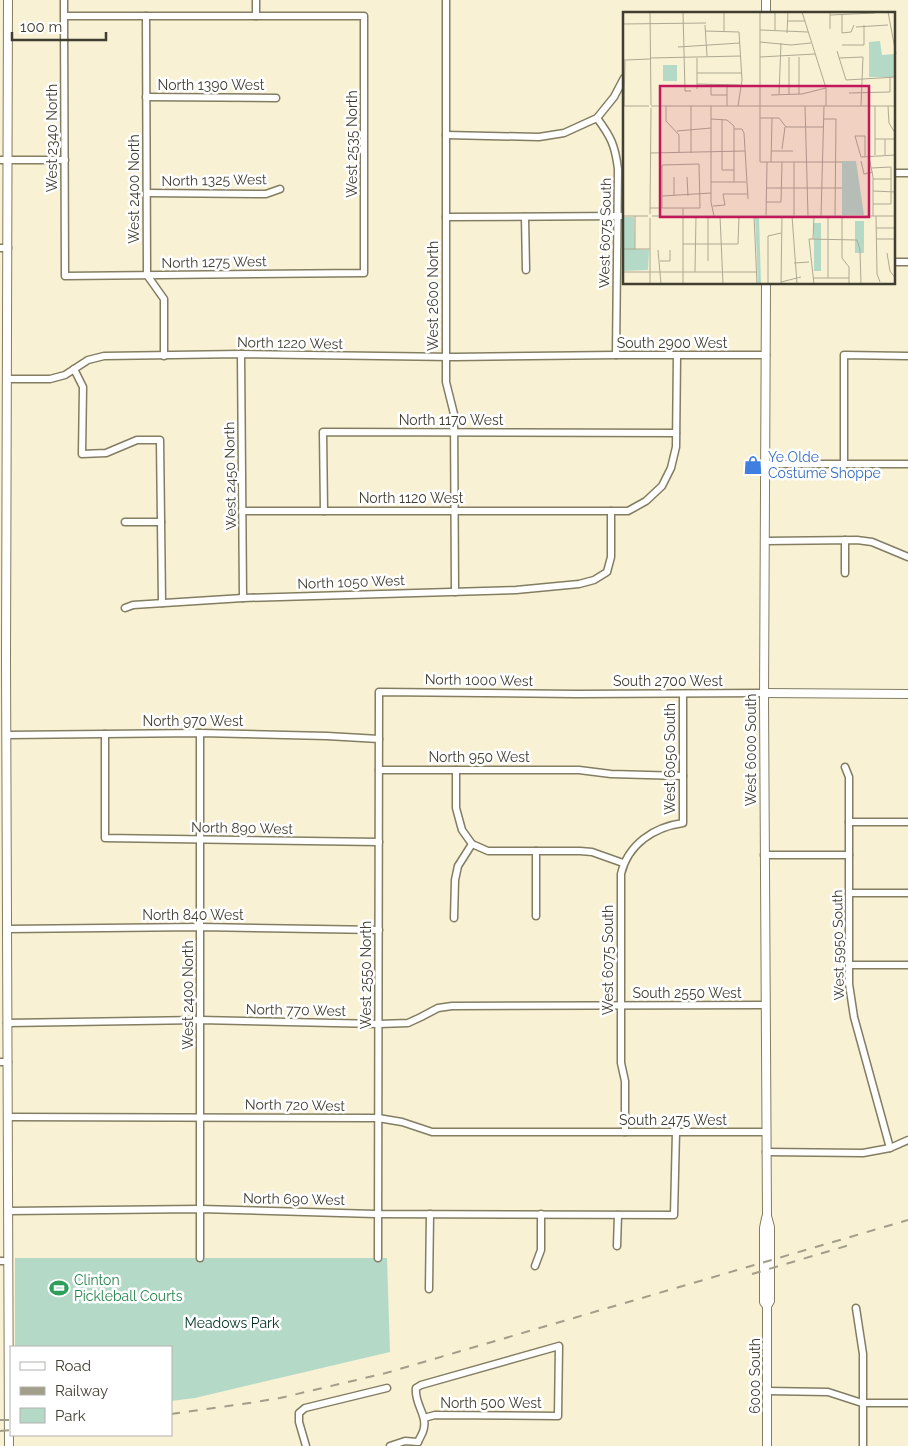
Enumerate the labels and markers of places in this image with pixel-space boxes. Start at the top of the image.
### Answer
place label: Ye Olde Costume Shoppe [768,449,881,481]
shop icon: Ye Olde Costume Shoppe [742,454,764,476]
place label: Clinton Pickleball Courts [74,1272,183,1304]
sports icon: Clinton Pickleball Courts [48,1277,70,1299]

